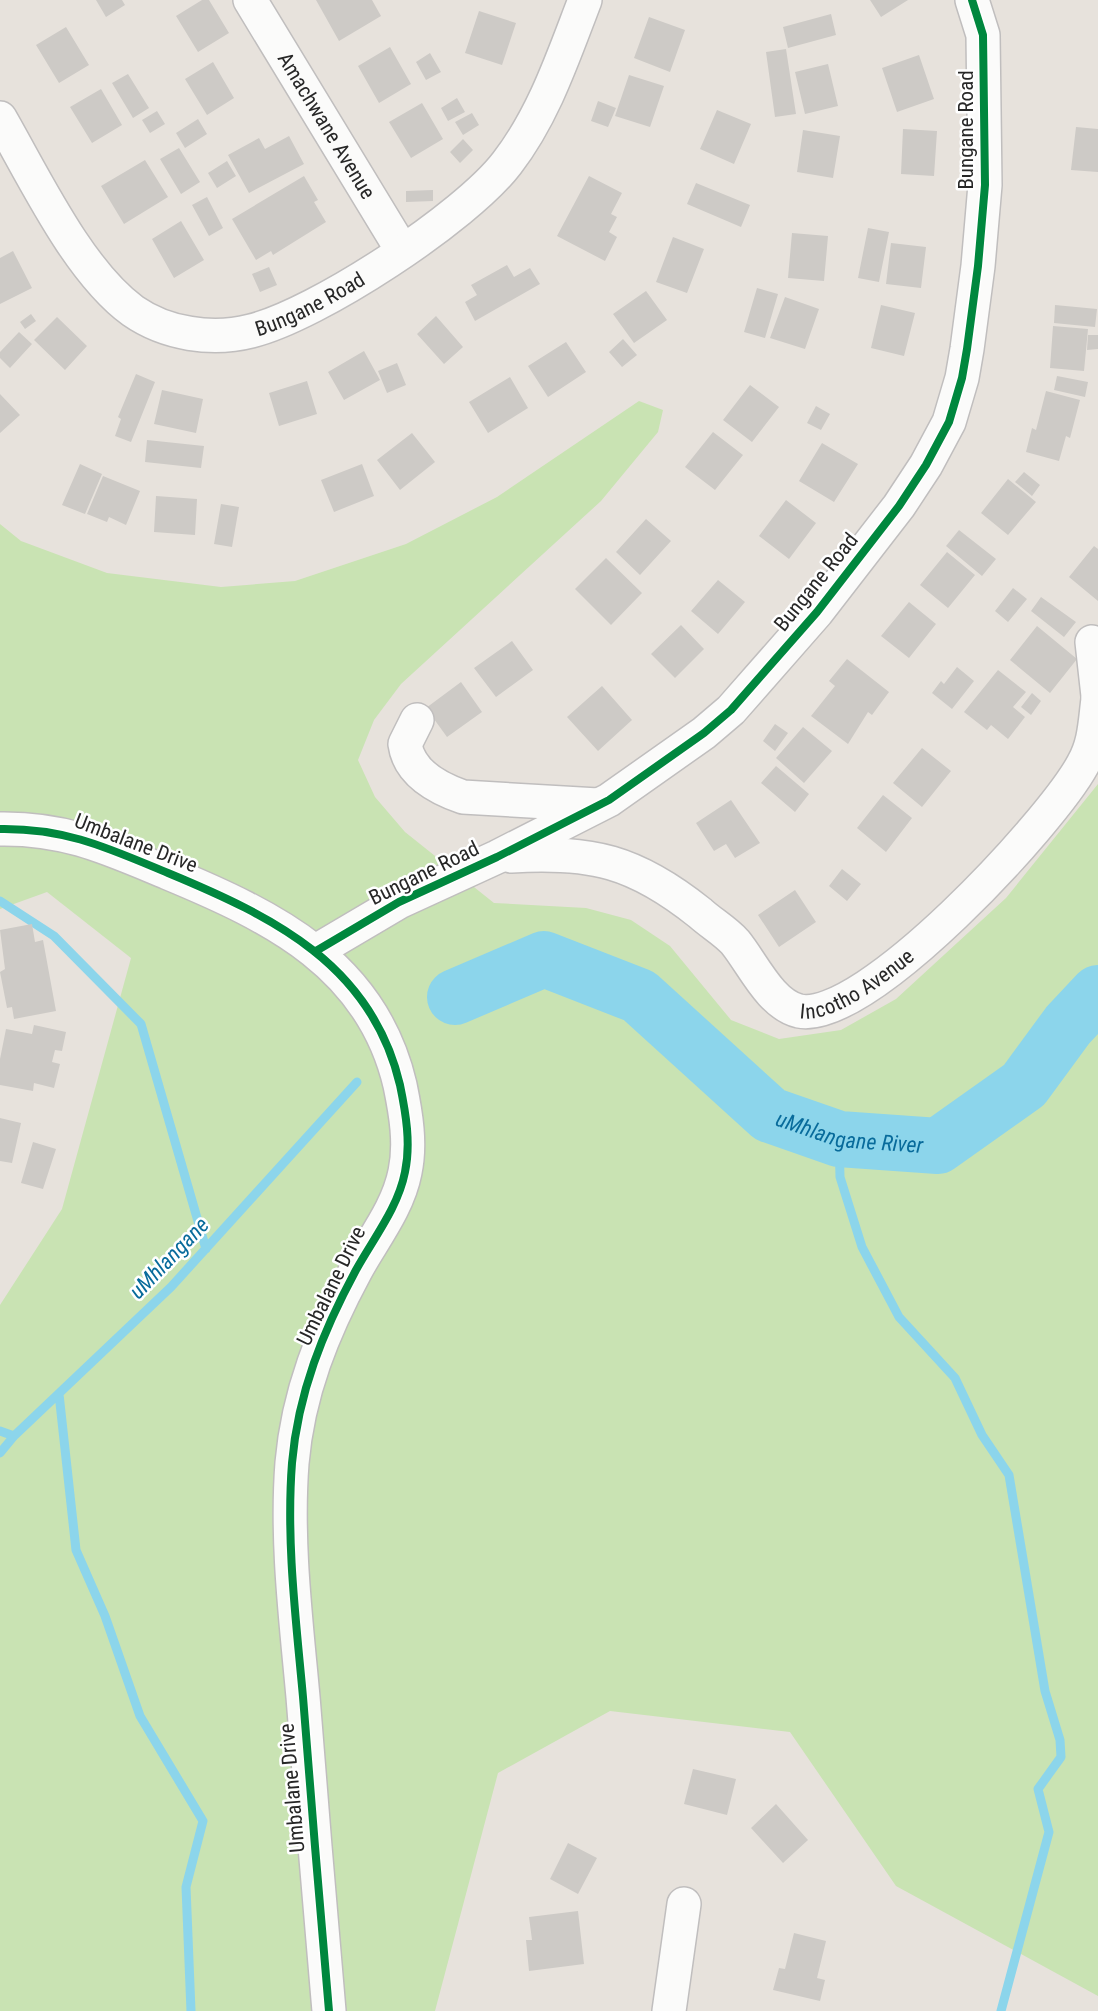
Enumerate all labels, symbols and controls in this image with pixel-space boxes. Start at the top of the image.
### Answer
street label: Amachwane Avenue [273,48,380,203]
street label: Bungane Road [954,70,978,190]
street label: Bungane Road [252,267,369,341]
street label: Bungane Road [769,528,863,636]
street label: Umbalane Drive [71,809,201,877]
street label: Bungane Road [365,836,483,910]
street label: Incotho Avenue [799,944,919,1024]
water label: uMhlangane River [773,1106,924,1157]
water label: uMhlangane [124,1212,214,1304]
street label: Umbalane Drive [292,1222,370,1350]
street label: Umbalane Drive [274,1722,310,1854]

